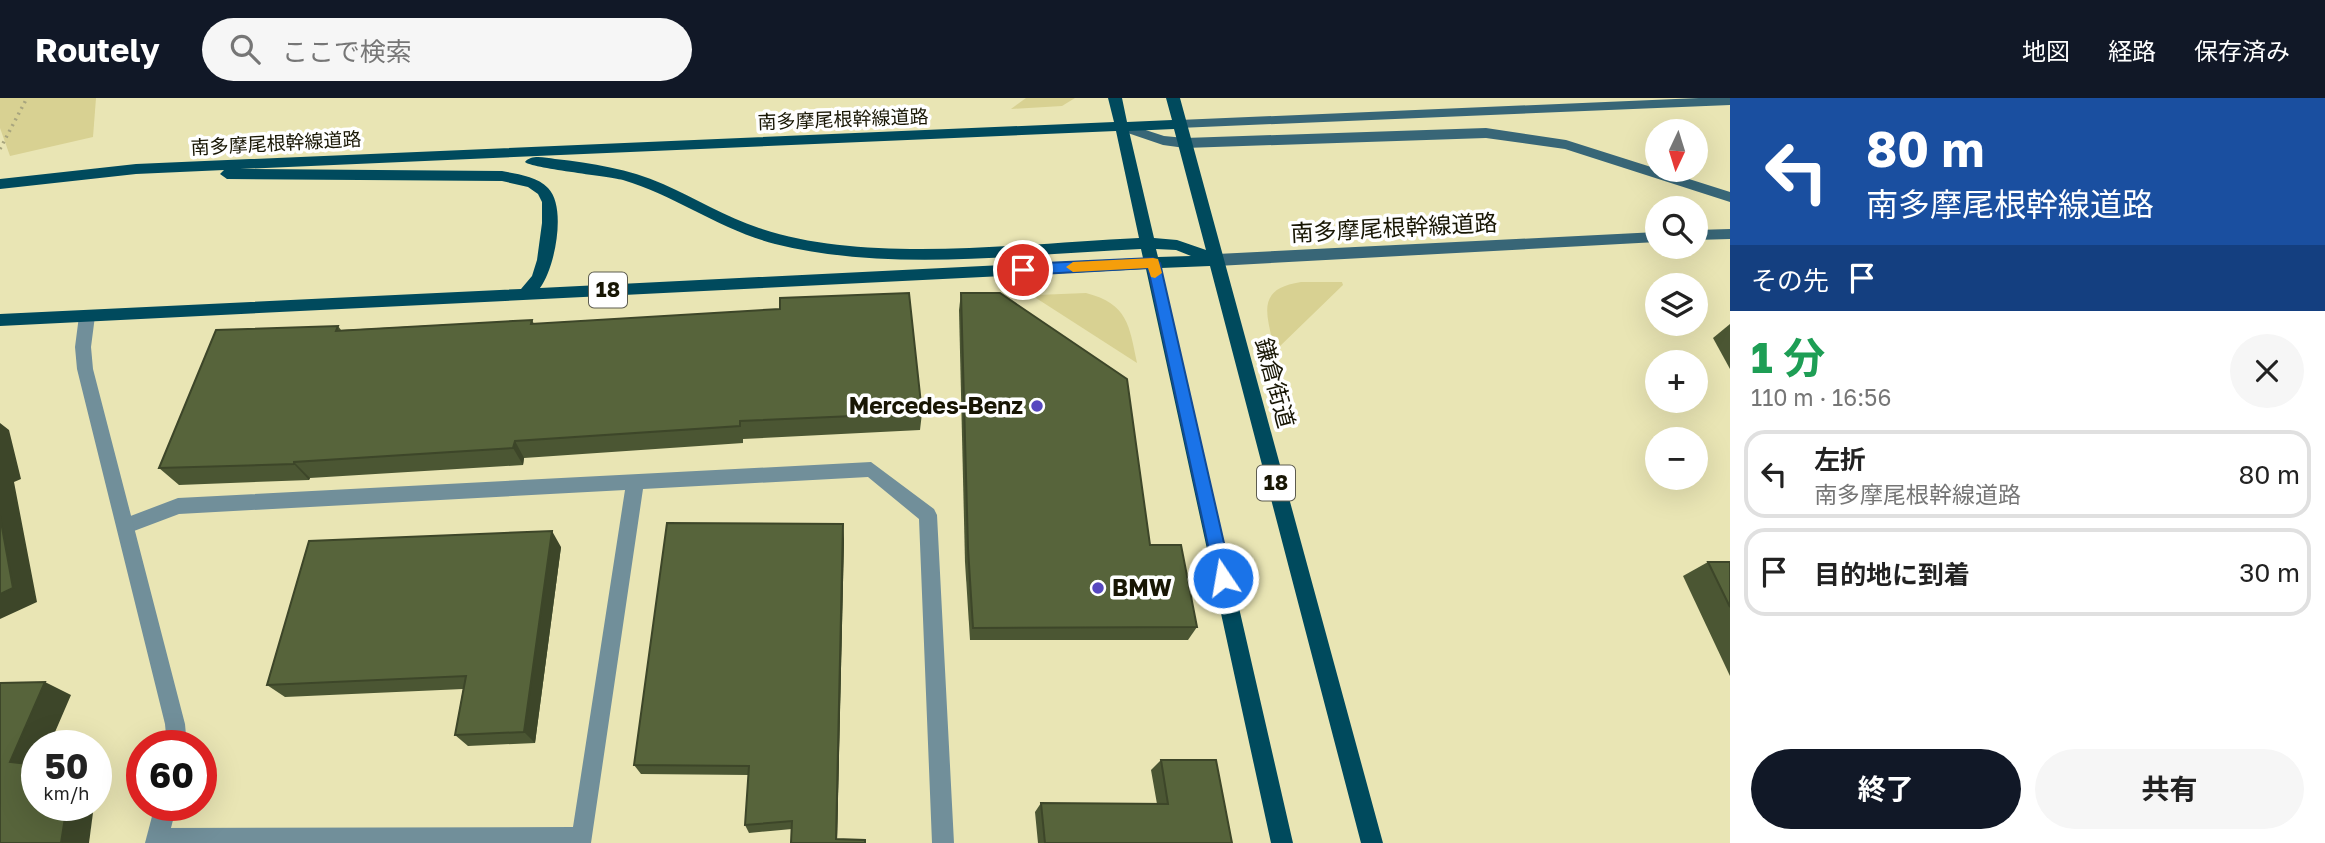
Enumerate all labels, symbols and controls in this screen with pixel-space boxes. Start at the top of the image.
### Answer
search box [202,18,692,81]
text: Routely [35,30,160,69]
icon: search [226,30,264,68]
text: ここで検索 [282,36,412,67]
text: 地図 [2022,36,2070,65]
text: 経路 [2108,36,2156,65]
text: 保存済み [2194,36,2290,65]
street label: 南多摩尾根幹線道路 [757,104,929,133]
north arrow [1645,119,1708,182]
map controls [1645,119,1708,490]
text: 80 m [1866,119,1984,178]
icon: left [1751,126,1842,217]
street label: 南多摩尾根幹線道路 [190,127,362,158]
text: 南多摩尾根幹線道路 [1866,185,2154,223]
button: search [1645,196,1708,259]
street label: 南多摩尾根幹線道路 [1290,208,1498,246]
pin [993,240,1053,300]
icon: arrive [1004,251,1042,289]
icon: arrive [1843,259,1881,297]
text: その先 [1751,265,1829,296]
road number: 18 [589,272,627,308]
button: layers [1645,273,1708,336]
text: 1 分 [1751,332,1825,382]
button: close [2230,334,2304,408]
street label: 鎌倉街道 [1251,335,1301,431]
button: + [1645,350,1708,413]
text: 110 m · 16:56 [1751,383,1891,411]
place label: Mercedes-Benz [849,391,1023,419]
marker: Mercedes-Benz [1029,398,1045,414]
button: − [1645,427,1708,490]
text: 左折 [1814,444,1866,475]
icon: left [1755,455,1793,493]
text: 80 m [2239,459,2300,490]
road number: 18 [1257,466,1295,500]
text: 南多摩尾根幹線道路 [1814,480,2021,508]
position arrow [1186,541,1260,615]
icon: arrive [1755,553,1793,591]
text: 30 m [2239,557,2300,588]
text: 目的地に到着 [1814,559,1970,590]
place label: BMW [1112,573,1172,601]
marker: BMW [1090,580,1106,596]
speed limit sign: 60 [126,730,217,821]
text: 50 [44,745,89,787]
button: 終了 [1751,749,2021,829]
button: 共有 [2035,749,2304,829]
text: km/h [44,782,89,804]

